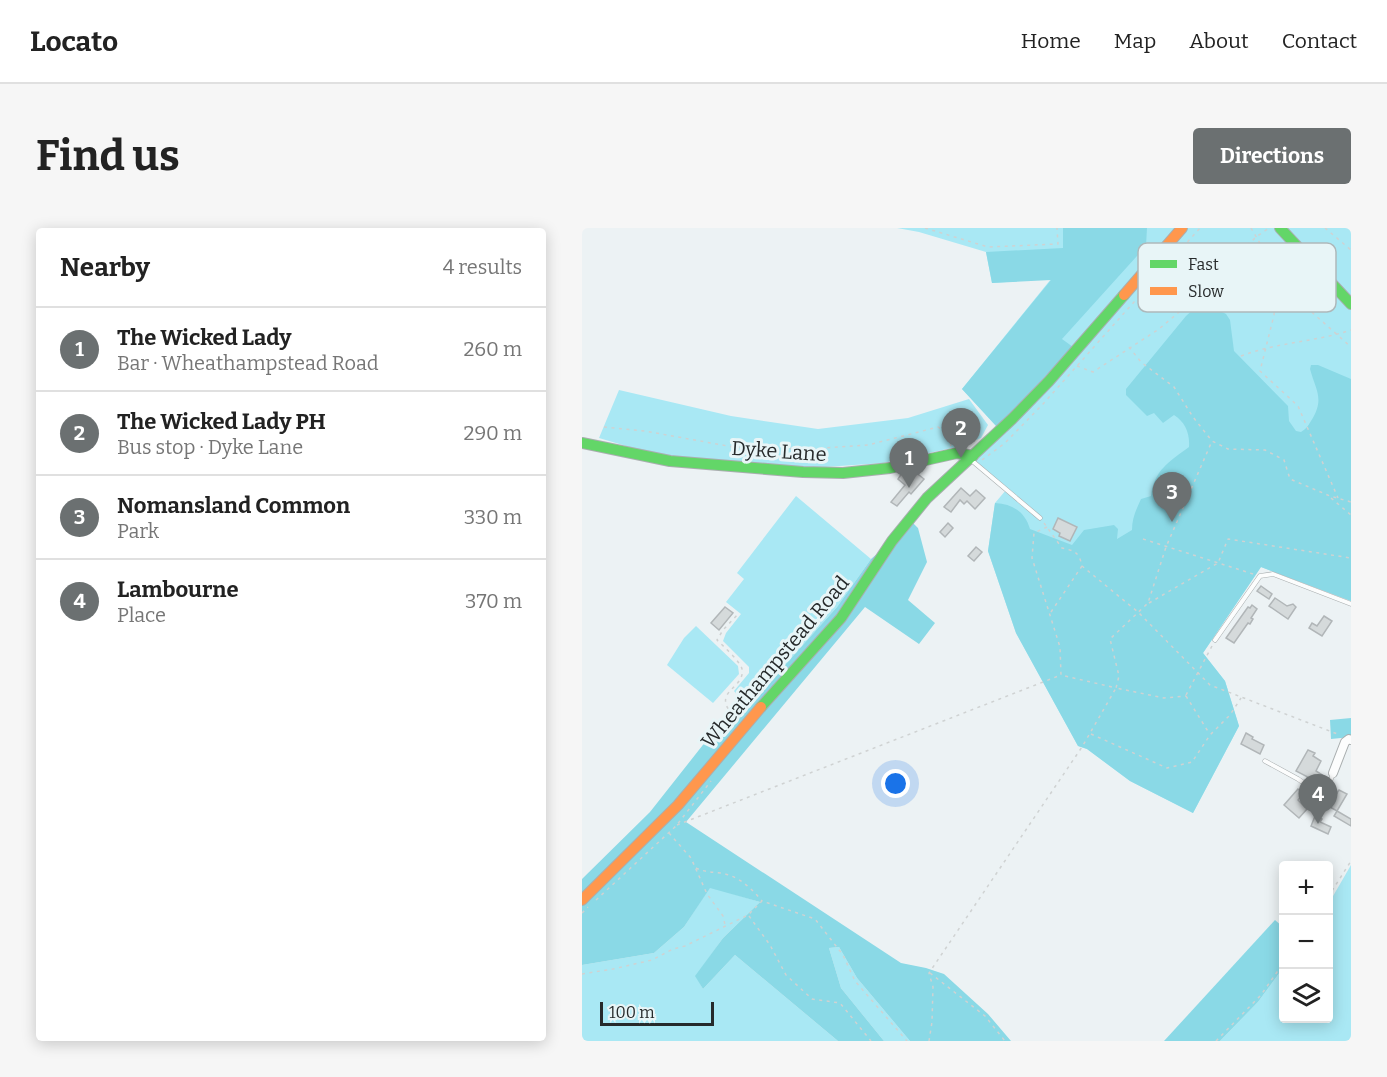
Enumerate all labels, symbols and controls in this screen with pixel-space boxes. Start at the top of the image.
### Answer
text: Locato [30,25,118,58]
text: Home [1021,28,1081,54]
text: Map [1114,28,1156,54]
text: About [1189,28,1249,54]
text: Contact [1282,28,1357,54]
button: Directions [1193,128,1351,184]
text: Find us [36,131,180,181]
legend [1138,243,1336,312]
text: Nearby [60,252,150,283]
text: 4 results [443,255,522,279]
text: Fast [1188,255,1219,274]
text: Slow [1188,282,1224,301]
text: The Wicked Lady [117,324,292,351]
text: 1 [75,337,84,361]
text: 260 m [463,337,522,361]
text: Bar · Wheathampstead Road [117,351,379,375]
text: The Wicked Lady PH [117,408,326,435]
pin: 2 [942,408,980,458]
text: 2 [74,421,85,445]
text: 290 m [464,421,522,445]
text: Bus stop · Dyke Lane [117,435,303,459]
street label: Dyke Lane [731,436,827,466]
pin: 1 [890,438,928,488]
pin: 3 [1152,472,1192,522]
text: Nomansland Common [117,492,350,519]
text: 3 [74,505,85,529]
text: 330 m [464,505,522,529]
text: Park [117,519,159,543]
street label: Wheathampstead Road [696,571,854,753]
text: Lambourne [117,576,238,603]
text: 4 [73,589,86,613]
text: 370 m [465,589,522,613]
text: Place [117,603,166,627]
your location [881,769,910,798]
pin: 4 [1298,774,1338,824]
map controls [1279,861,1333,1023]
button: + [1279,861,1333,915]
button: − [1279,915,1333,969]
button: layers [1279,969,1333,1023]
scale bar [600,999,714,1026]
text: 100 m [609,1003,654,1022]

